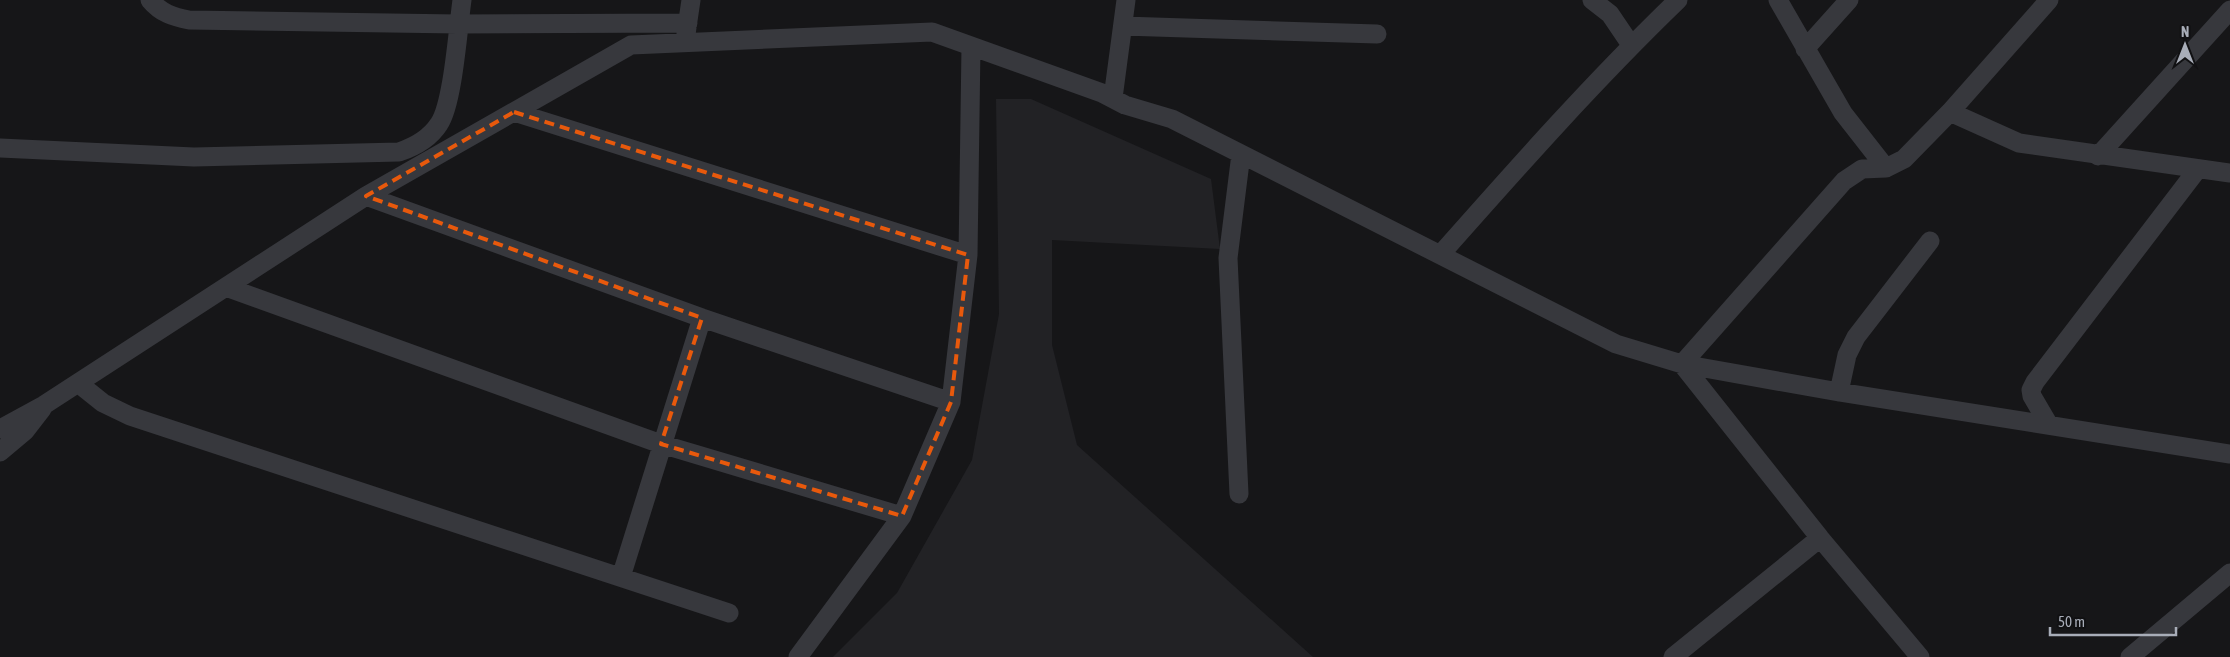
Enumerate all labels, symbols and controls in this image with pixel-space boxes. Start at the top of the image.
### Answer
north arrow [2160,20,2210,70]
text: N [2181,24,2189,40]
scale bar [2050,604,2176,636]
text: 50 m [2058,613,2085,630]

